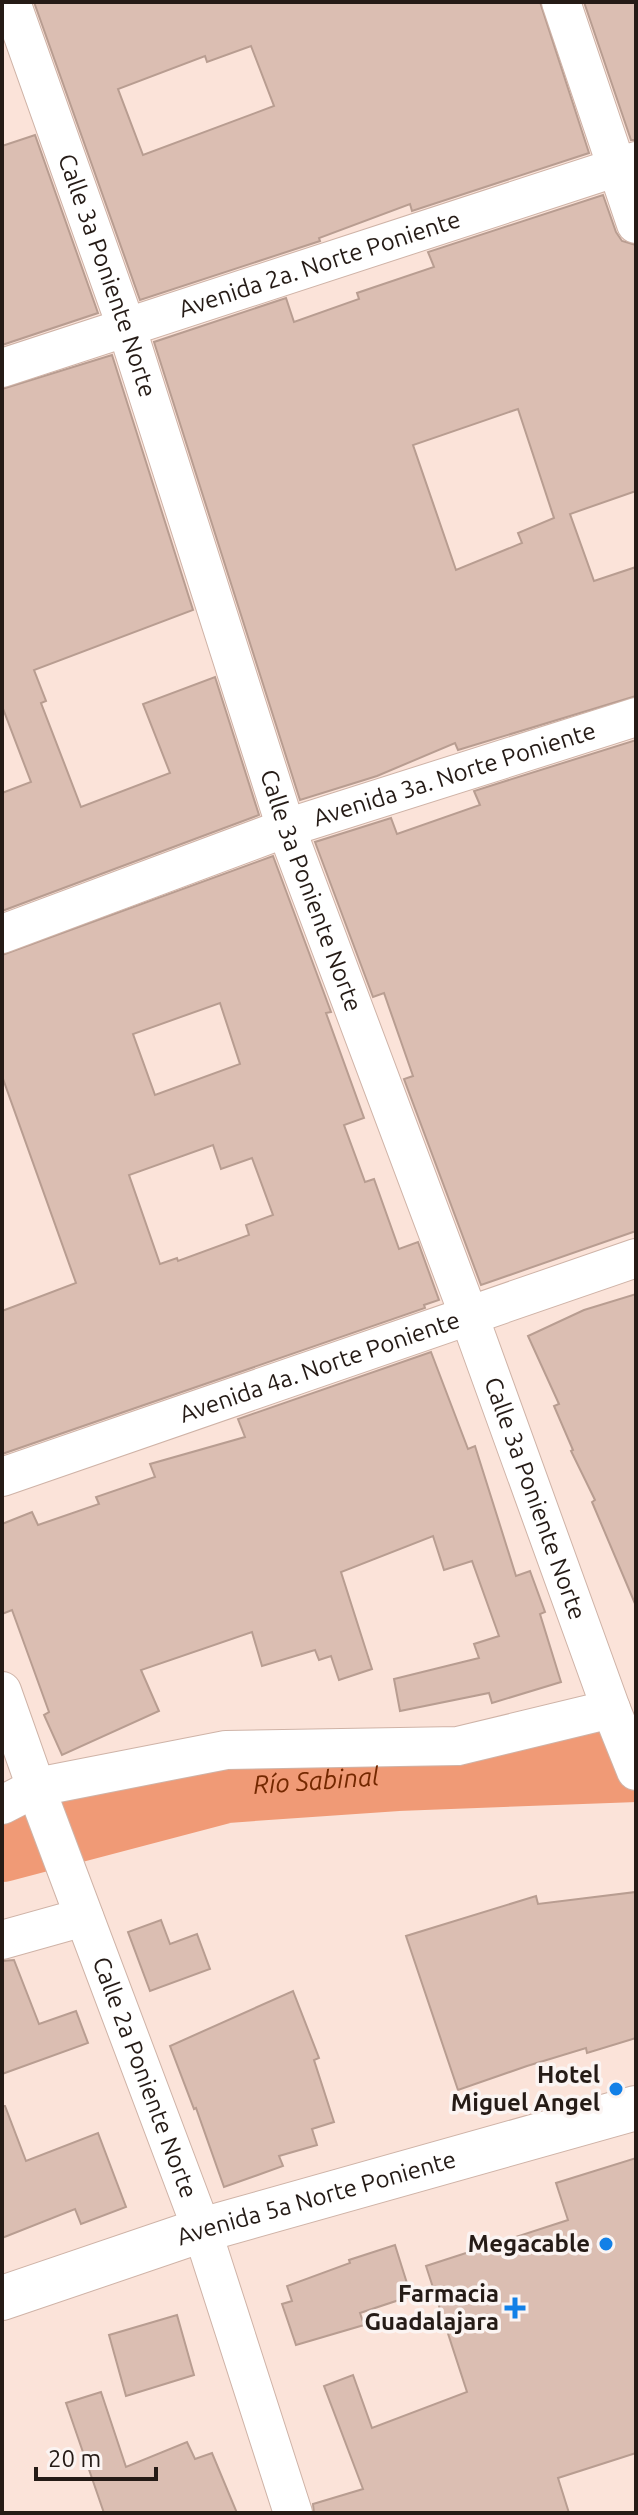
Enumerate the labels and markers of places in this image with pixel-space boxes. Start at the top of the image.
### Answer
place label: Hotel Miguel Angel [451,2061,600,2116]
marker: Hotel Miguel Angel [607,2080,625,2098]
place label: Megacable [468,2230,590,2257]
marker: Megacable [597,2235,615,2253]
place label: Farmacia Guadalajara [365,2280,499,2335]
marker: Farmacia Guadalajara [506,2299,524,2317]

